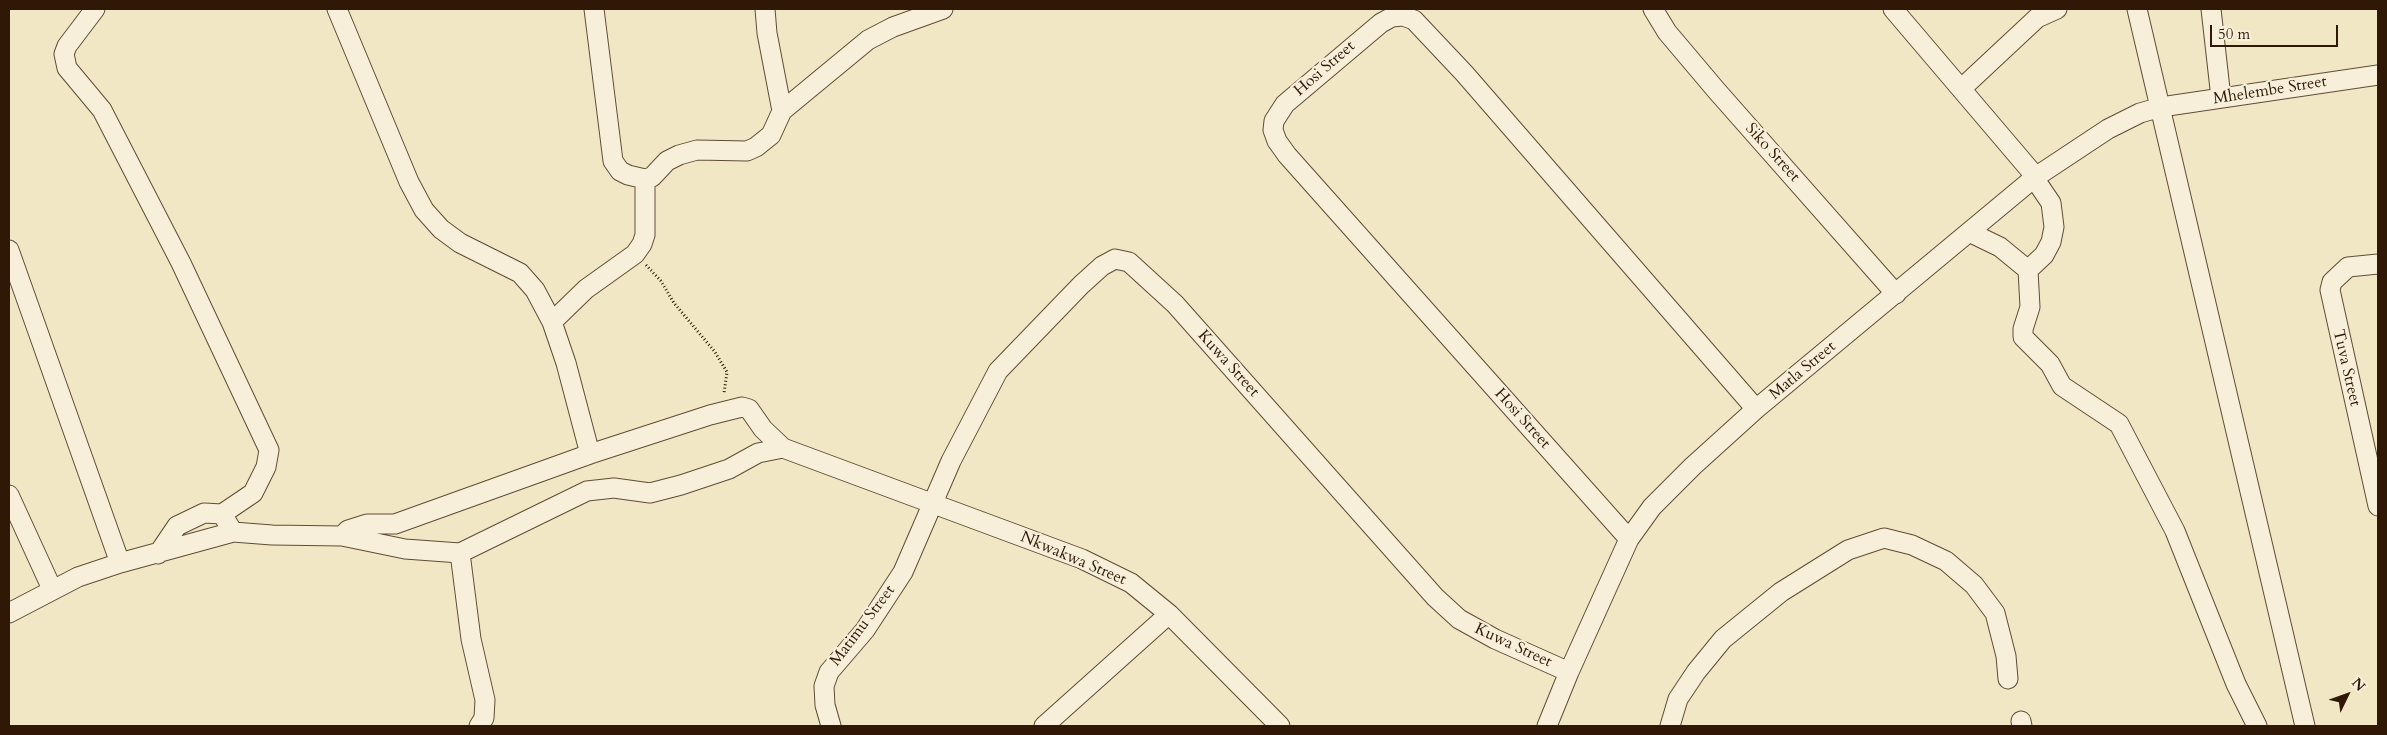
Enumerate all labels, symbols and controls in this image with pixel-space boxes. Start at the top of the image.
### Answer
scale bar [2212,15,2340,47]
text: 50 m [2218,24,2250,44]
street label: Hosi Street [1291,37,1359,101]
street label: Mhelembe Street [2212,73,2328,109]
street label: Siko Street [1741,120,1803,186]
street label: Kuwa Street [1193,327,1263,401]
street label: Tuva Street [2328,328,2364,408]
street label: Matla Street [1766,338,1840,404]
street label: Hosi Street [1490,385,1554,453]
street label: Nkwakwa Street [1017,528,1129,590]
street label: Matimu Street [826,582,900,670]
street label: Kuwa Street [1471,620,1555,672]
north arrow [2322,670,2372,720]
text: N [2347,674,2370,696]

